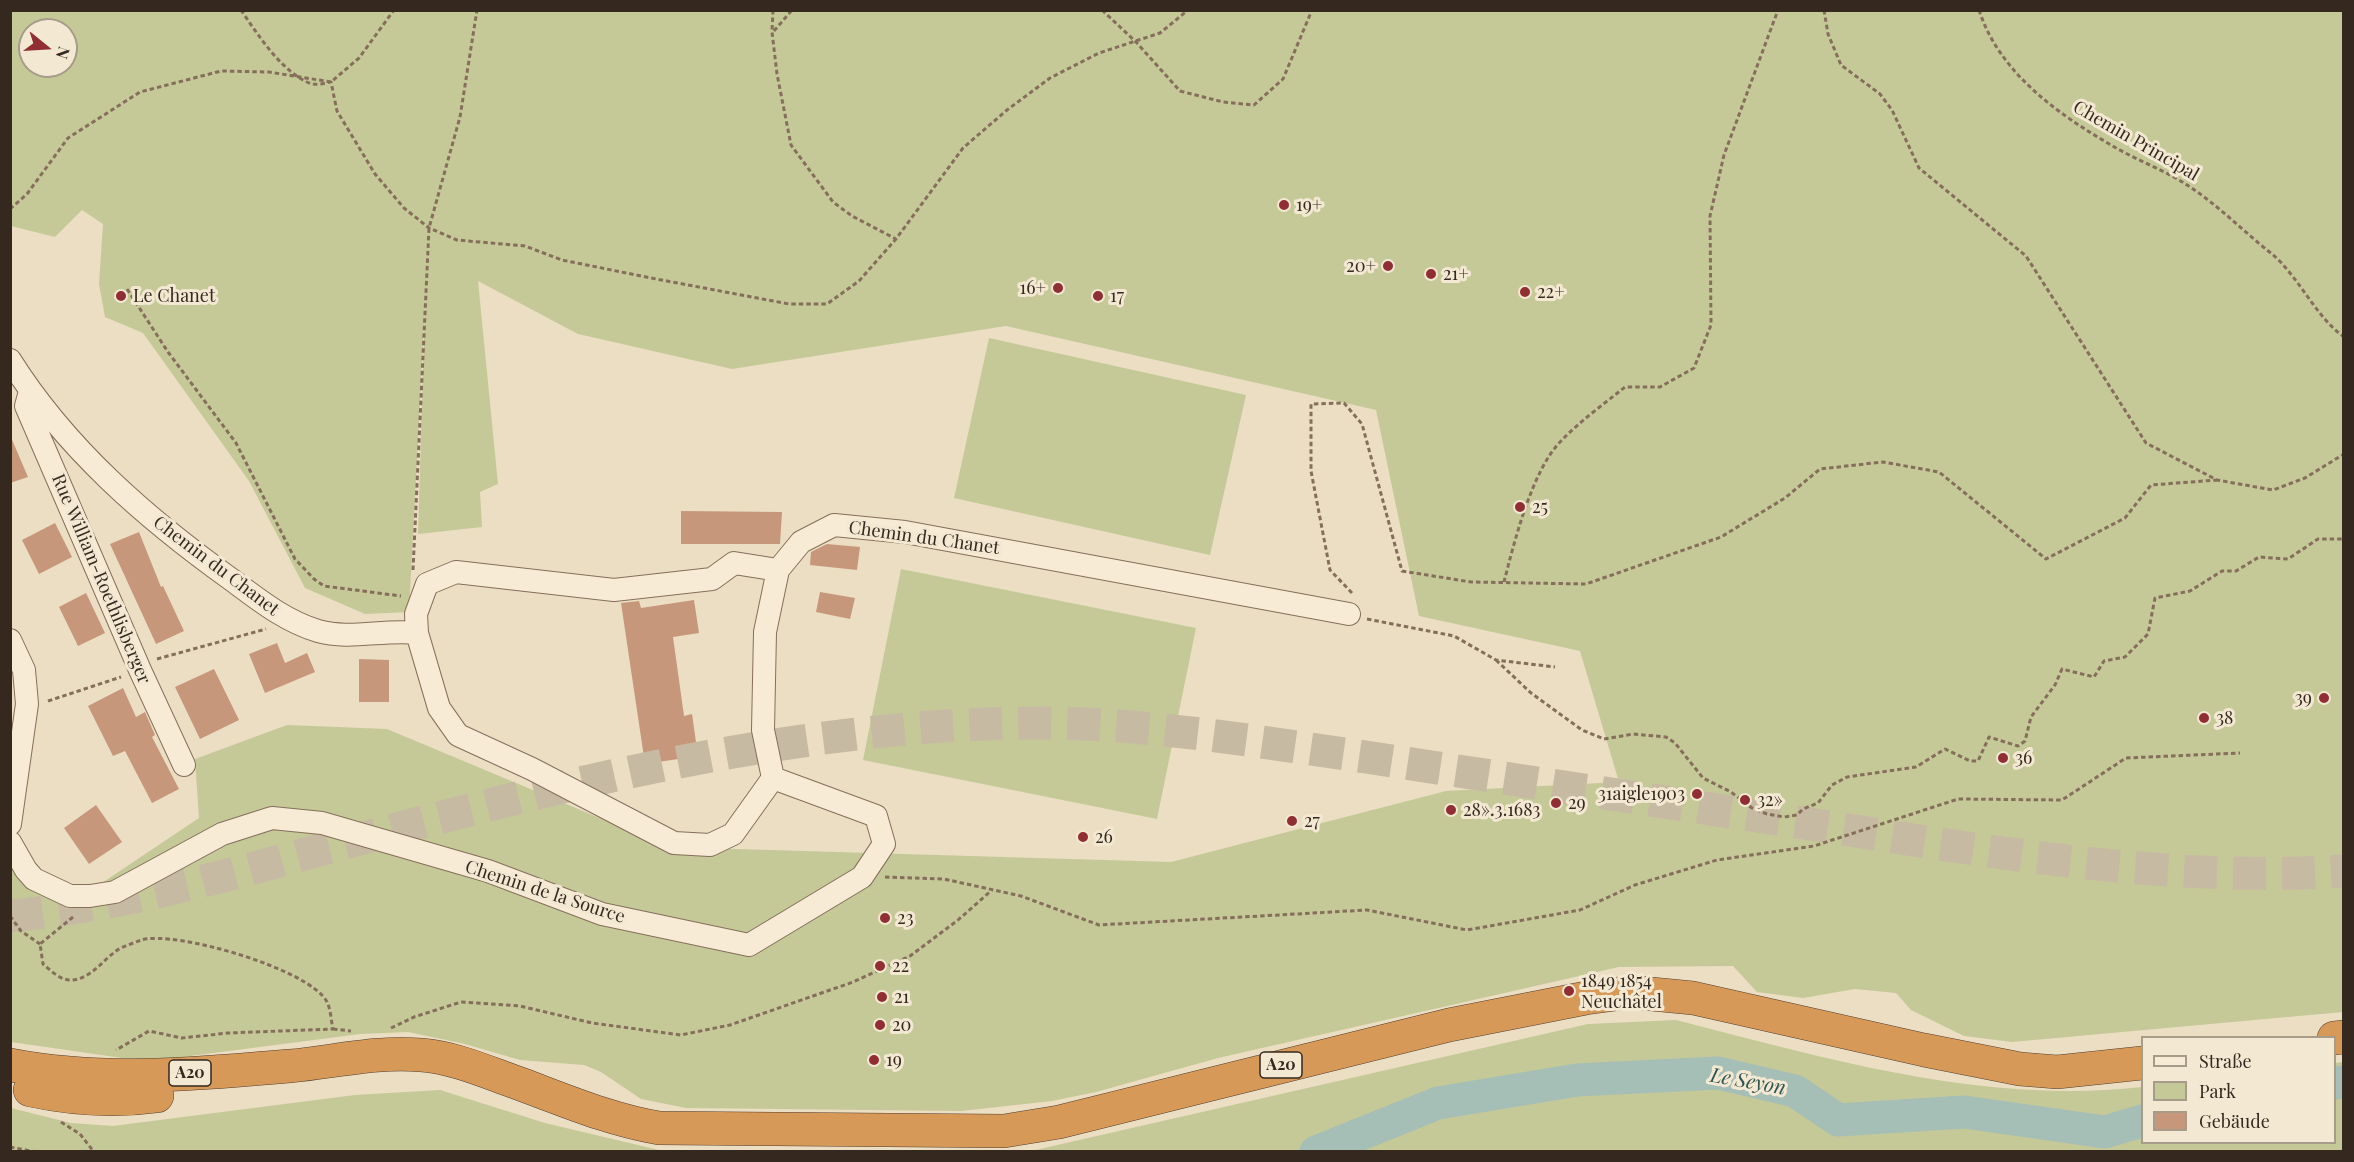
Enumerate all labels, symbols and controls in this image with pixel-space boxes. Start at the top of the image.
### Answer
north arrow [18,18,78,78]
text: N [52,44,75,62]
street label: Chemin Principal [2069,96,2203,186]
place label: 19+ [1296,194,1322,216]
marker: 19+ [1277,198,1291,212]
place label: 20+ [1346,255,1376,277]
marker: 20+ [1381,259,1395,273]
place label: 21+ [1443,263,1469,285]
marker: 21+ [1424,267,1438,281]
place label: 16+ [1019,277,1046,299]
marker: 16+ [1051,281,1065,295]
place label: 22+ [1537,281,1565,303]
place label: Le Chanet [133,285,215,307]
place label: 17 [1110,285,1124,307]
marker: 22+ [1518,285,1532,299]
marker: Le Chanet [114,289,128,303]
marker: 17 [1091,289,1105,303]
street label: Rue William-Roethlisberger [47,471,155,687]
place label: 25 [1532,496,1548,518]
marker: 25 [1513,500,1527,514]
street label: Chemin du Chanet [149,512,283,620]
street label: Chemin du Chanet [847,517,1001,559]
place label: 39 [2295,687,2312,709]
marker: 39 [2317,691,2331,705]
place label: 38 [2216,707,2233,729]
marker: 38 [2197,711,2211,725]
place label: 36 [2015,747,2032,769]
marker: 36 [1996,751,2010,765]
place label: 31aigle1903 [1598,783,1685,805]
marker: 31aigle1903 [1690,787,1704,801]
place label: 32» [1757,789,1783,811]
place label: 29 [1568,792,1586,814]
marker: 32» [1738,793,1752,807]
marker: 29 [1549,796,1563,810]
place label: 28».3.1683 [1463,799,1540,821]
marker: 28».3.1683 [1444,803,1458,817]
place label: 27 [1304,810,1320,832]
marker: 27 [1285,814,1299,828]
place label: 26 [1095,826,1113,848]
marker: 26 [1076,830,1090,844]
street label: Chemin de la Source [462,856,628,928]
place label: 23 [897,907,914,929]
marker: 23 [878,911,892,925]
place label: 22 [892,955,909,977]
marker: 22 [873,959,887,973]
place label: 1849 1854 Neuchâtel [1581,970,1662,1012]
marker: 1849 1854 Neuchâtel [1562,984,1576,998]
place label: 21 [894,986,909,1008]
marker: 21 [875,990,889,1004]
place label: 20 [892,1014,911,1036]
marker: 20 [873,1018,887,1032]
legend [2141,1036,2336,1144]
place label: 19 [886,1049,902,1071]
text: Straße [2199,1049,2252,1073]
road number: A20 [1260,1052,1302,1078]
marker: 19 [867,1053,881,1067]
road number: A20 [169,1060,211,1086]
water label: Le Seyon [1708,1064,1788,1100]
text: Park [2199,1079,2236,1103]
text: Gebäude [2199,1109,2270,1133]

